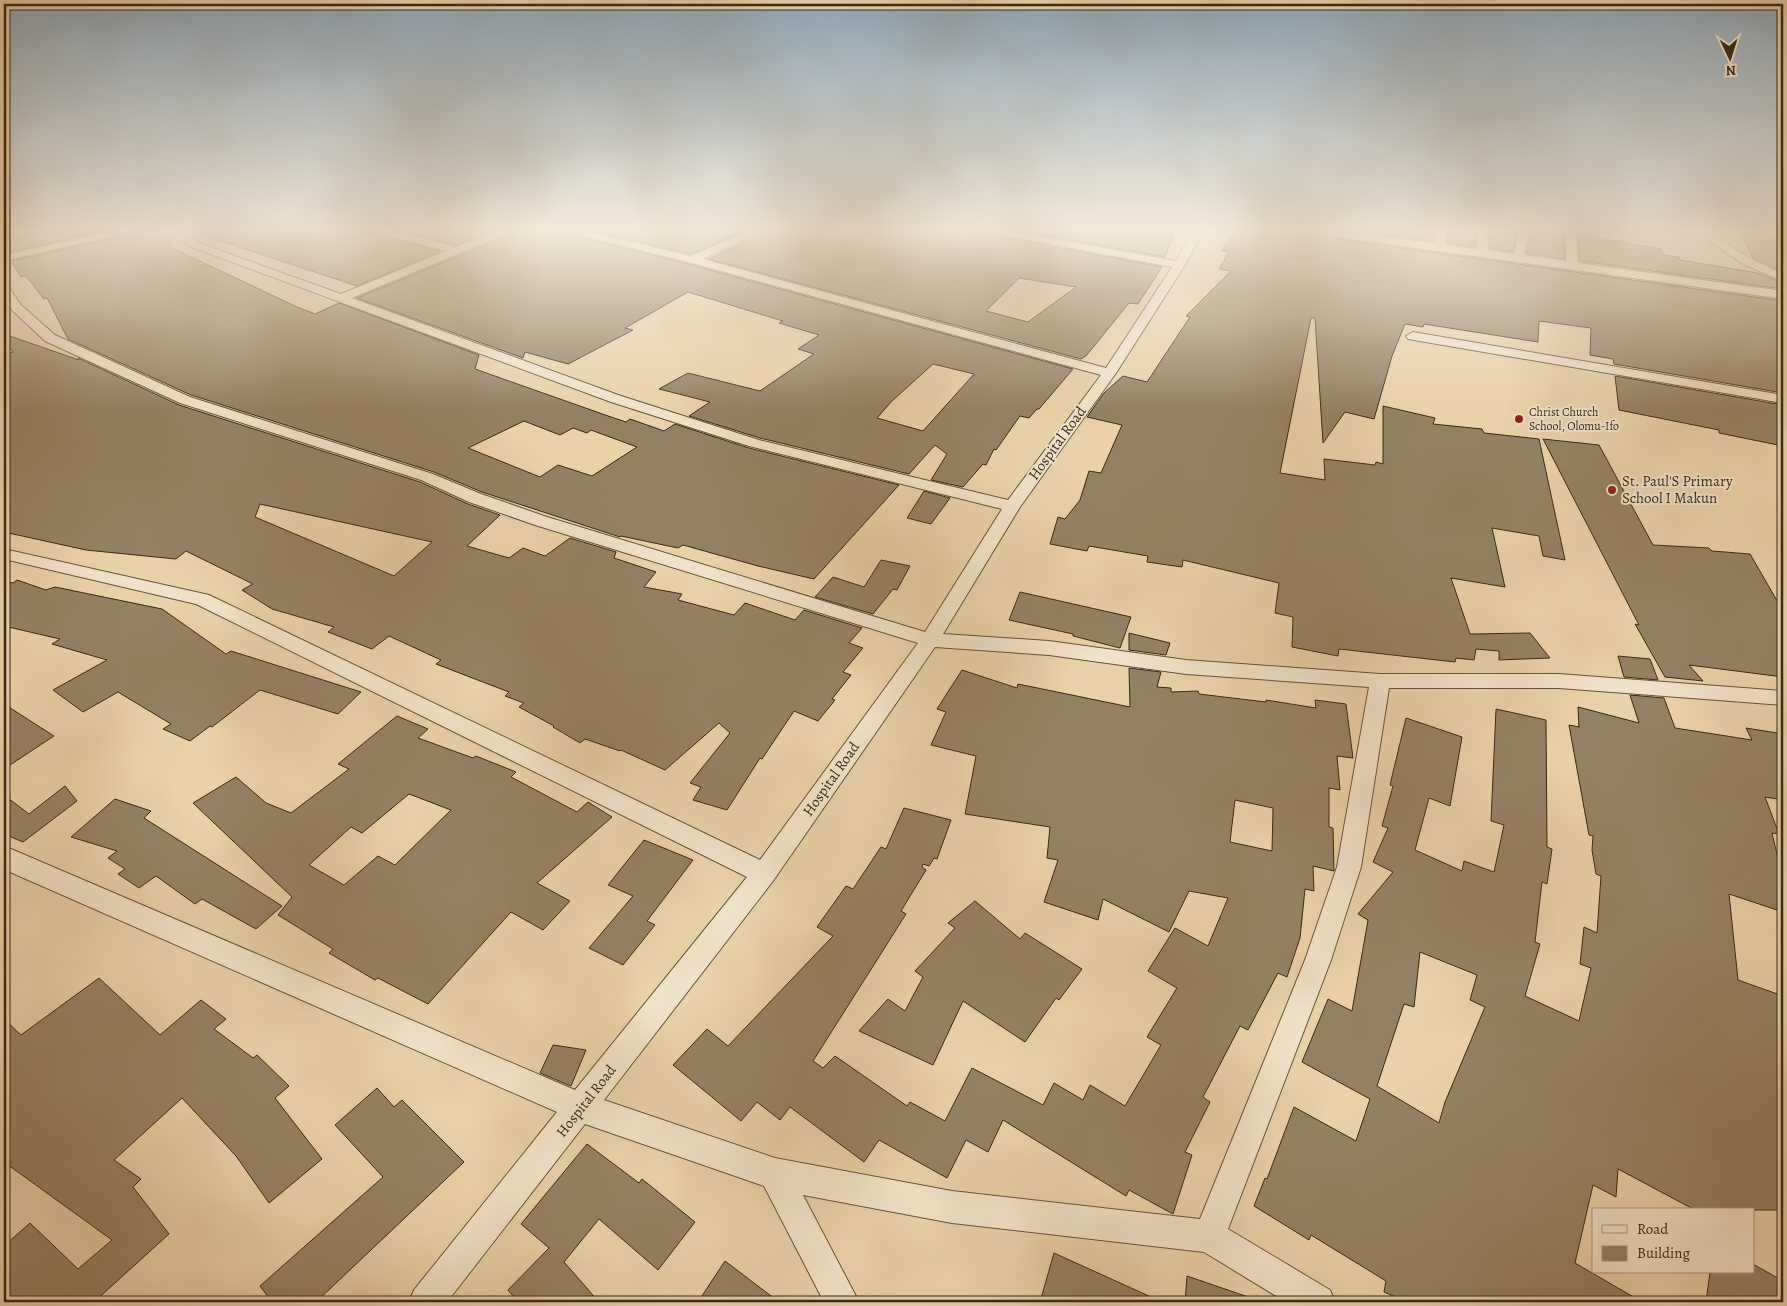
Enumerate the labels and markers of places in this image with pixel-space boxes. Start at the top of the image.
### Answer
place label: Christ Church School, Olomu-Ifo [1529,404,1619,434]
marker: Christ Church School, Olomu-Ifo [1513,413,1525,425]
place label: St. Paul'S Primary School I Makun [1622,471,1733,508]
marker: St. Paul'S Primary School I Makun [1606,484,1618,496]

